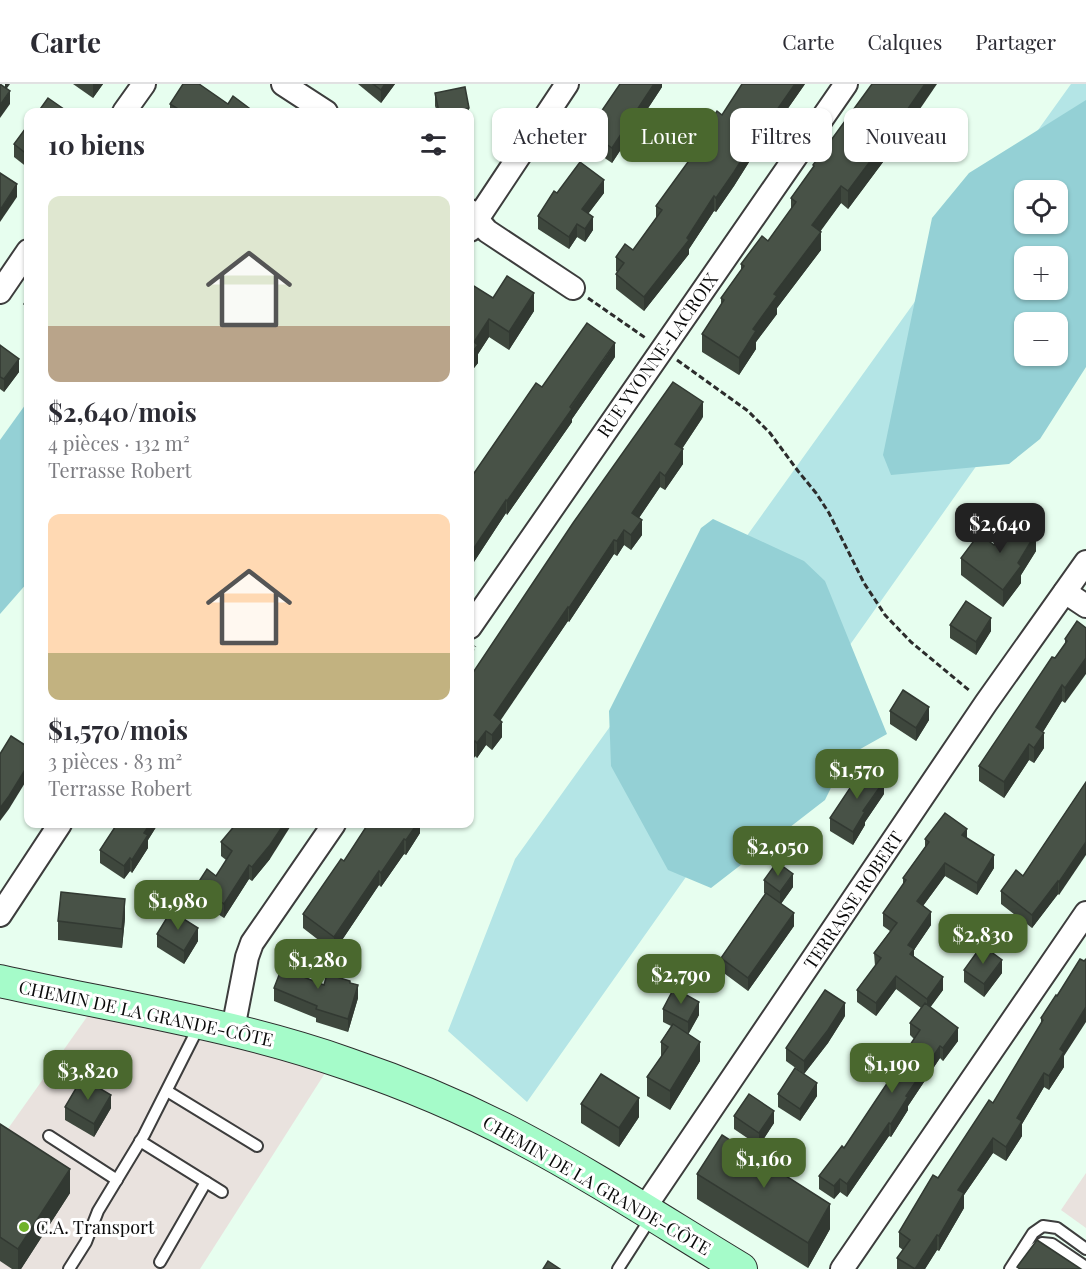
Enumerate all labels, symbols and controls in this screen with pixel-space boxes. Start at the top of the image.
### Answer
text: Carte [30,23,101,60]
text: Carte [782,27,835,55]
text: Calques [868,27,942,55]
text: Partager [975,27,1056,55]
chip: Acheter [492,108,608,162]
chip: Louer [620,108,718,162]
chip: Filtres [730,108,832,162]
chip: Nouveau [844,108,968,162]
text: 10 biens [48,127,145,162]
icon: filters [417,128,450,161]
map controls [1014,180,1068,366]
button: locate [1014,180,1068,234]
icon: home [195,235,303,343]
button: + [1014,246,1068,300]
street label: RUE YVONNE-LACROIX [591,268,723,442]
button: − [1014,312,1068,366]
text: $2,640/mois [48,394,197,429]
text: 4 pièces · 132 m² [48,429,190,456]
text: Terrasse Robert [48,456,192,483]
pin: $2,640 [951,503,1049,554]
text: $2,640 [969,509,1031,536]
icon: home [195,553,303,661]
text: $1,570/mois [48,712,188,747]
text: 3 pièces · 83 m² [48,747,182,774]
pin: $1,570 [808,749,906,800]
text: $1,570 [829,755,885,782]
text: Terrasse Robert [48,774,192,801]
pin: $2,050 [729,826,827,877]
street label: TERRASSE ROBERT [798,826,908,974]
text: $2,050 [747,832,809,859]
pin: $1,980 [129,880,227,931]
text: $1,980 [148,886,208,913]
pin: $2,830 [934,914,1032,965]
text: $2,830 [952,920,1014,947]
pin: $1,280 [269,939,367,990]
text: $1,280 [288,945,348,972]
pin: $2,790 [632,954,730,1005]
text: $2,790 [651,960,711,987]
street label: CHEMIN DE LA GRANDE-CÔTE [17,974,275,1052]
pin: $1,190 [843,1043,941,1094]
text: $1,190 [864,1049,920,1076]
pin: $3,820 [39,1050,137,1101]
text: $3,820 [57,1056,119,1083]
street label: CHEMIN DE LA GRANDE-CÔTE [479,1110,715,1260]
pin: $1,160 [715,1138,813,1189]
text: $1,160 [736,1144,792,1171]
place label: C.A. Transport [36,1215,155,1239]
marker: C.A. Transport [17,1220,31,1234]

